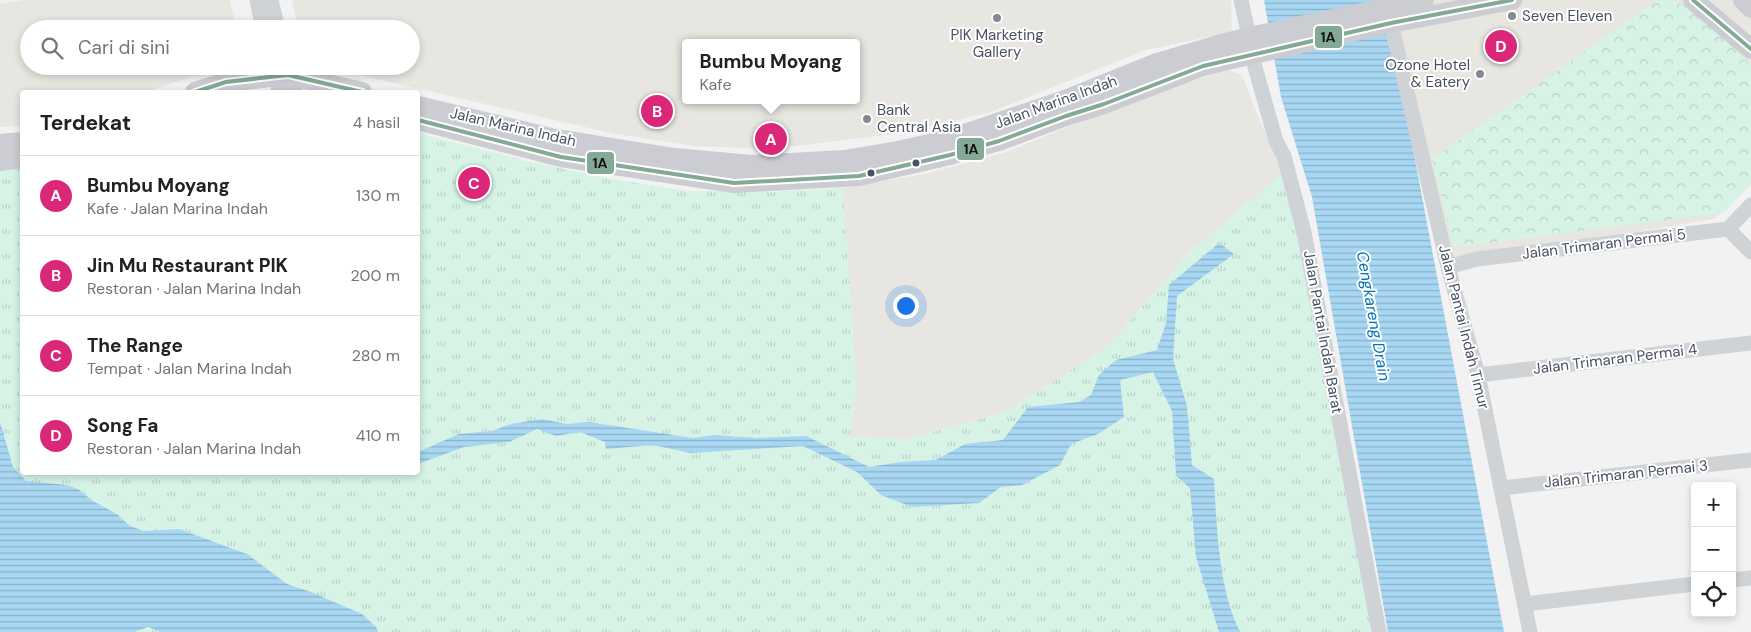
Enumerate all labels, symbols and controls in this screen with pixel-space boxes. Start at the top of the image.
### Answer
place label: Seven Eleven [1522,6,1612,26]
marker: Seven Eleven [1506,10,1518,22]
marker: PIK Marketing Gallery [991,12,1003,24]
search box [20,20,420,75]
place label: PIK Marketing Gallery [950,25,1044,62]
line badge: 1A [1314,25,1343,49]
pin: D [1485,27,1517,65]
text: 1A [1320,28,1336,46]
icon: search [38,34,66,62]
text: Cari di sini [78,35,170,60]
popup [682,39,860,104]
text: Bumbu Moyang [700,49,842,74]
place label: Ozone Hotel & Eatery [1385,55,1471,92]
marker: Ozone Hotel & Eatery [1474,68,1486,80]
street label: Jalan Marina Indah [992,71,1120,133]
text: Kafe [700,74,732,95]
pin: B [641,92,673,130]
place label: Bank Central Asia [877,100,961,137]
street label: Jalan Marina Indah [448,103,578,151]
text: Terdekat [40,109,131,137]
text: 4 hasil [353,112,400,133]
marker: Bank Central Asia [861,113,873,125]
pin: A [755,120,787,158]
line badge: 1A [956,137,985,161]
text: 1A [963,140,979,158]
line badge: 1A [586,151,615,175]
text: 1A [592,154,608,172]
unlabelled marker [911,158,921,168]
pin: C [458,164,490,202]
unlabelled marker [866,168,876,178]
text: Bumbu Moyang [87,173,230,198]
text: A [50,185,62,206]
text: 130 m [356,185,400,206]
text: Kafe · Jalan Marina Indah [87,198,268,219]
street label: Jalan Trimaran Permai 5 [1521,224,1687,264]
street label: Jalan Pantai Indah Timur [1434,243,1494,412]
street label: Jalan Pantai Indah Barat [1299,249,1347,415]
water label: Cengkareng Drain [1352,249,1395,383]
text: Jin Mu Restaurant PIK [87,253,288,278]
text: B [51,265,61,286]
text: 200 m [351,265,400,286]
text: Restoran · Jalan Marina Indah [87,278,301,299]
your location [893,293,919,319]
text: The Range [87,333,183,358]
street label: Jalan Trimaran Permai 4 [1532,339,1698,379]
text: C [50,345,62,366]
text: 280 m [352,345,400,366]
text: Tempat · Jalan Marina Indah [87,358,292,379]
text: Song Fa [87,413,158,438]
text: D [50,425,62,446]
text: 410 m [356,425,400,446]
text: Restoran · Jalan Marina Indah [87,438,301,459]
street label: Jalan Trimaran Permai 3 [1543,455,1709,493]
map controls [1691,482,1736,617]
button: + [1691,482,1736,527]
button: − [1691,527,1736,572]
button: locate [1691,572,1736,617]

